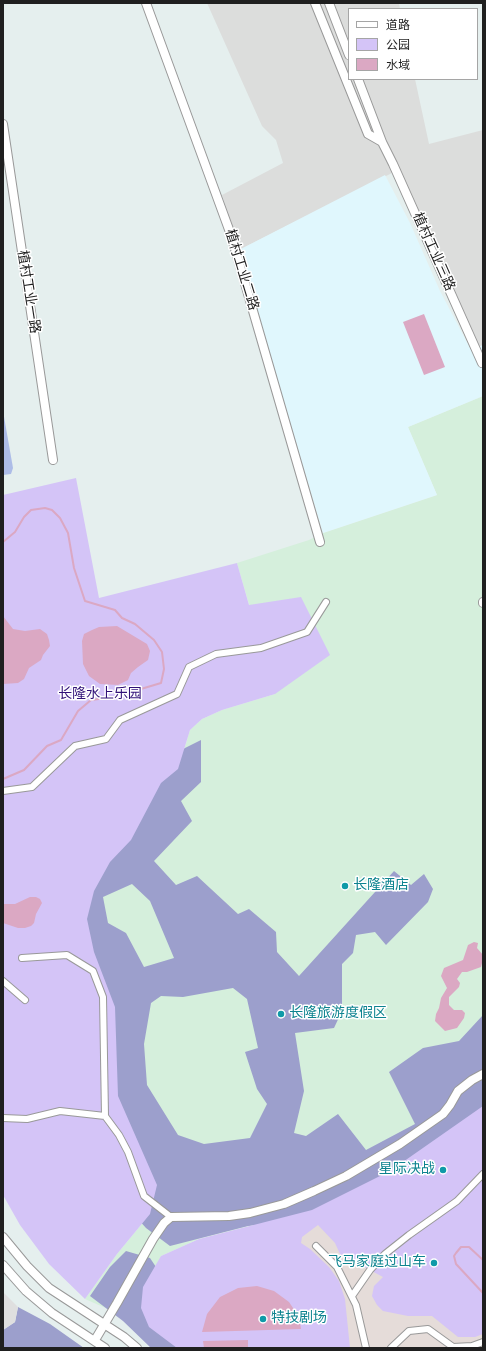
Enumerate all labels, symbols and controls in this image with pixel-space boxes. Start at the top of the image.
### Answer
legend [348,8,478,80]
text: 道路 [386,16,410,34]
text: 公园 [386,36,410,54]
text: 水域 [386,56,410,74]
street label: 植村工业三路 [408,210,458,294]
street label: 植村工业二路 [221,227,261,313]
street label: 植村工业一路 [13,249,43,335]
park label: 长隆水上乐园 [58,687,142,703]
place label: 长隆酒店 [353,878,409,894]
marker: 长隆酒店 [340,881,350,891]
place label: 长隆旅游度假区 [289,1006,387,1022]
marker: 长隆旅游度假区 [276,1009,286,1019]
place label: 星际决战 [379,1162,435,1178]
marker: 星际决战 [438,1165,448,1175]
place label: 飞马家庭过山车 [328,1255,426,1271]
marker: 飞马家庭过山车 [429,1258,439,1268]
place label: 特技剧场 [271,1311,327,1327]
marker: 特技剧场 [258,1314,268,1324]

